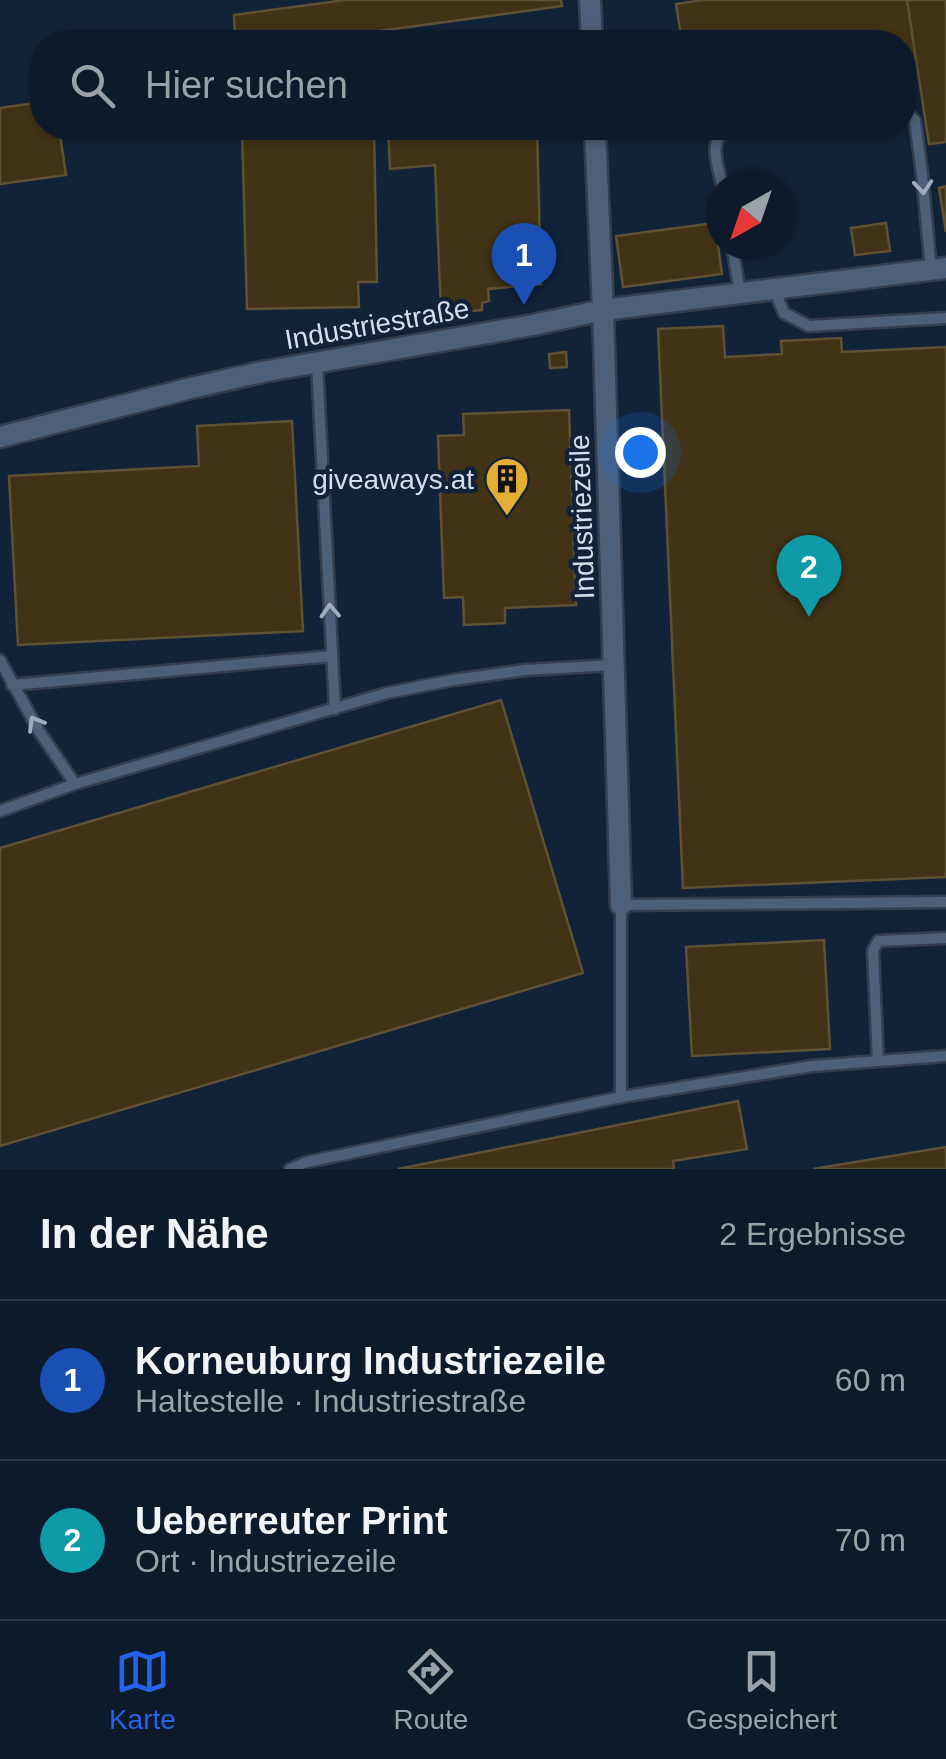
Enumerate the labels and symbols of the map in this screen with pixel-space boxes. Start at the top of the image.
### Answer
north arrow [706,170,796,260]
one-way arrow [912,179,934,195]
pin: 1 [492,222,556,305]
street label: Industriestraße [282,293,472,355]
your location [615,427,666,478]
street label: Industriezeile [564,434,600,600]
building icon: giveaways.at [484,456,530,517]
place label: giveaways.at [312,464,474,495]
pin: 2 [776,534,842,617]
one-way arrow [320,603,341,619]
one-way arrow [28,716,47,734]

